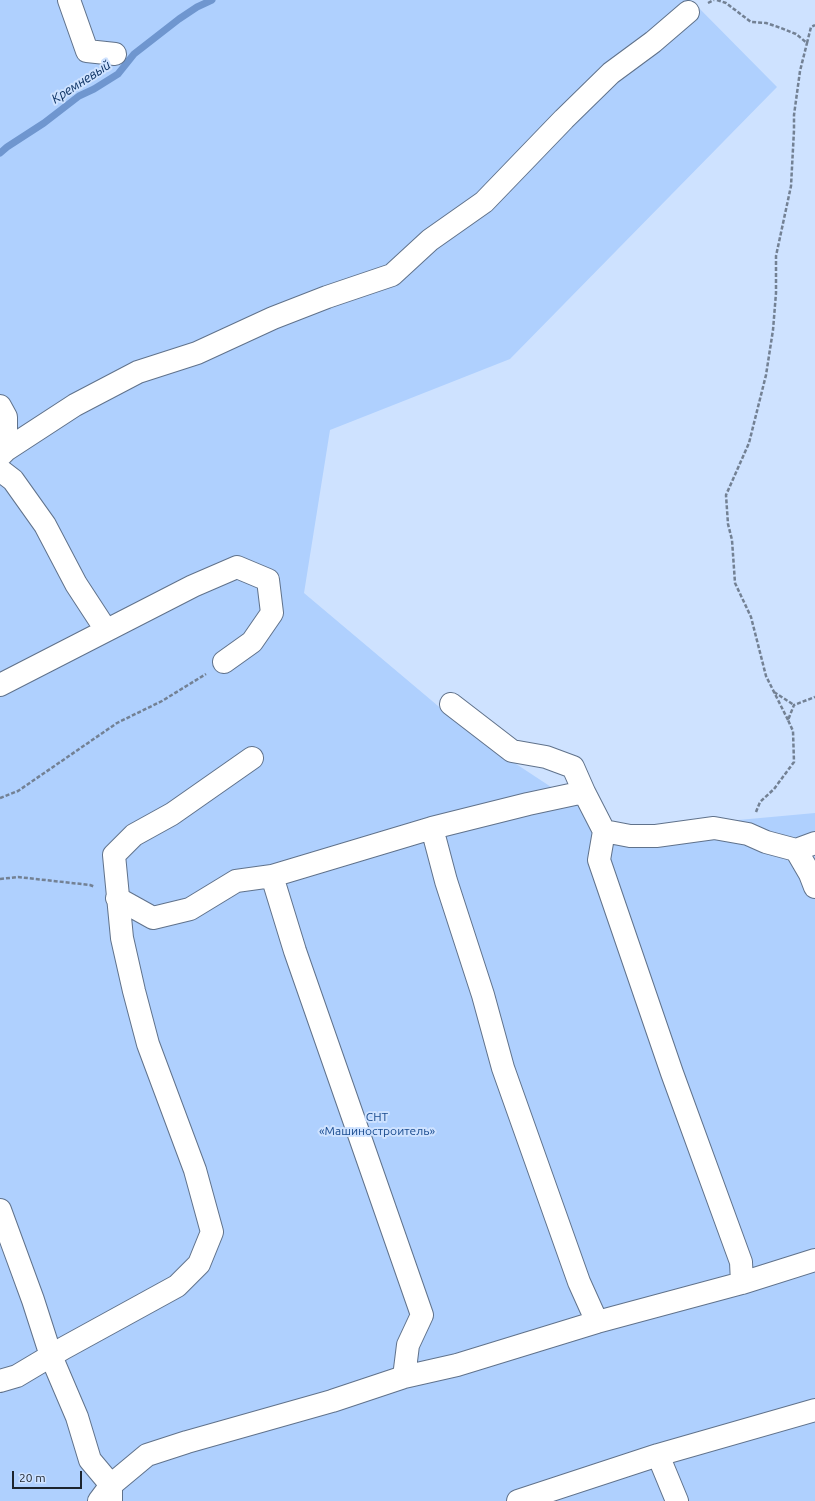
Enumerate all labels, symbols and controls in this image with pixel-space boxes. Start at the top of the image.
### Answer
water label: Кремневый [48,57,114,107]
park label: СНТ «Машиностроитель» [319,1110,435,1138]
scale bar [14,1463,84,1489]
text: 20 m [19,1471,46,1484]

